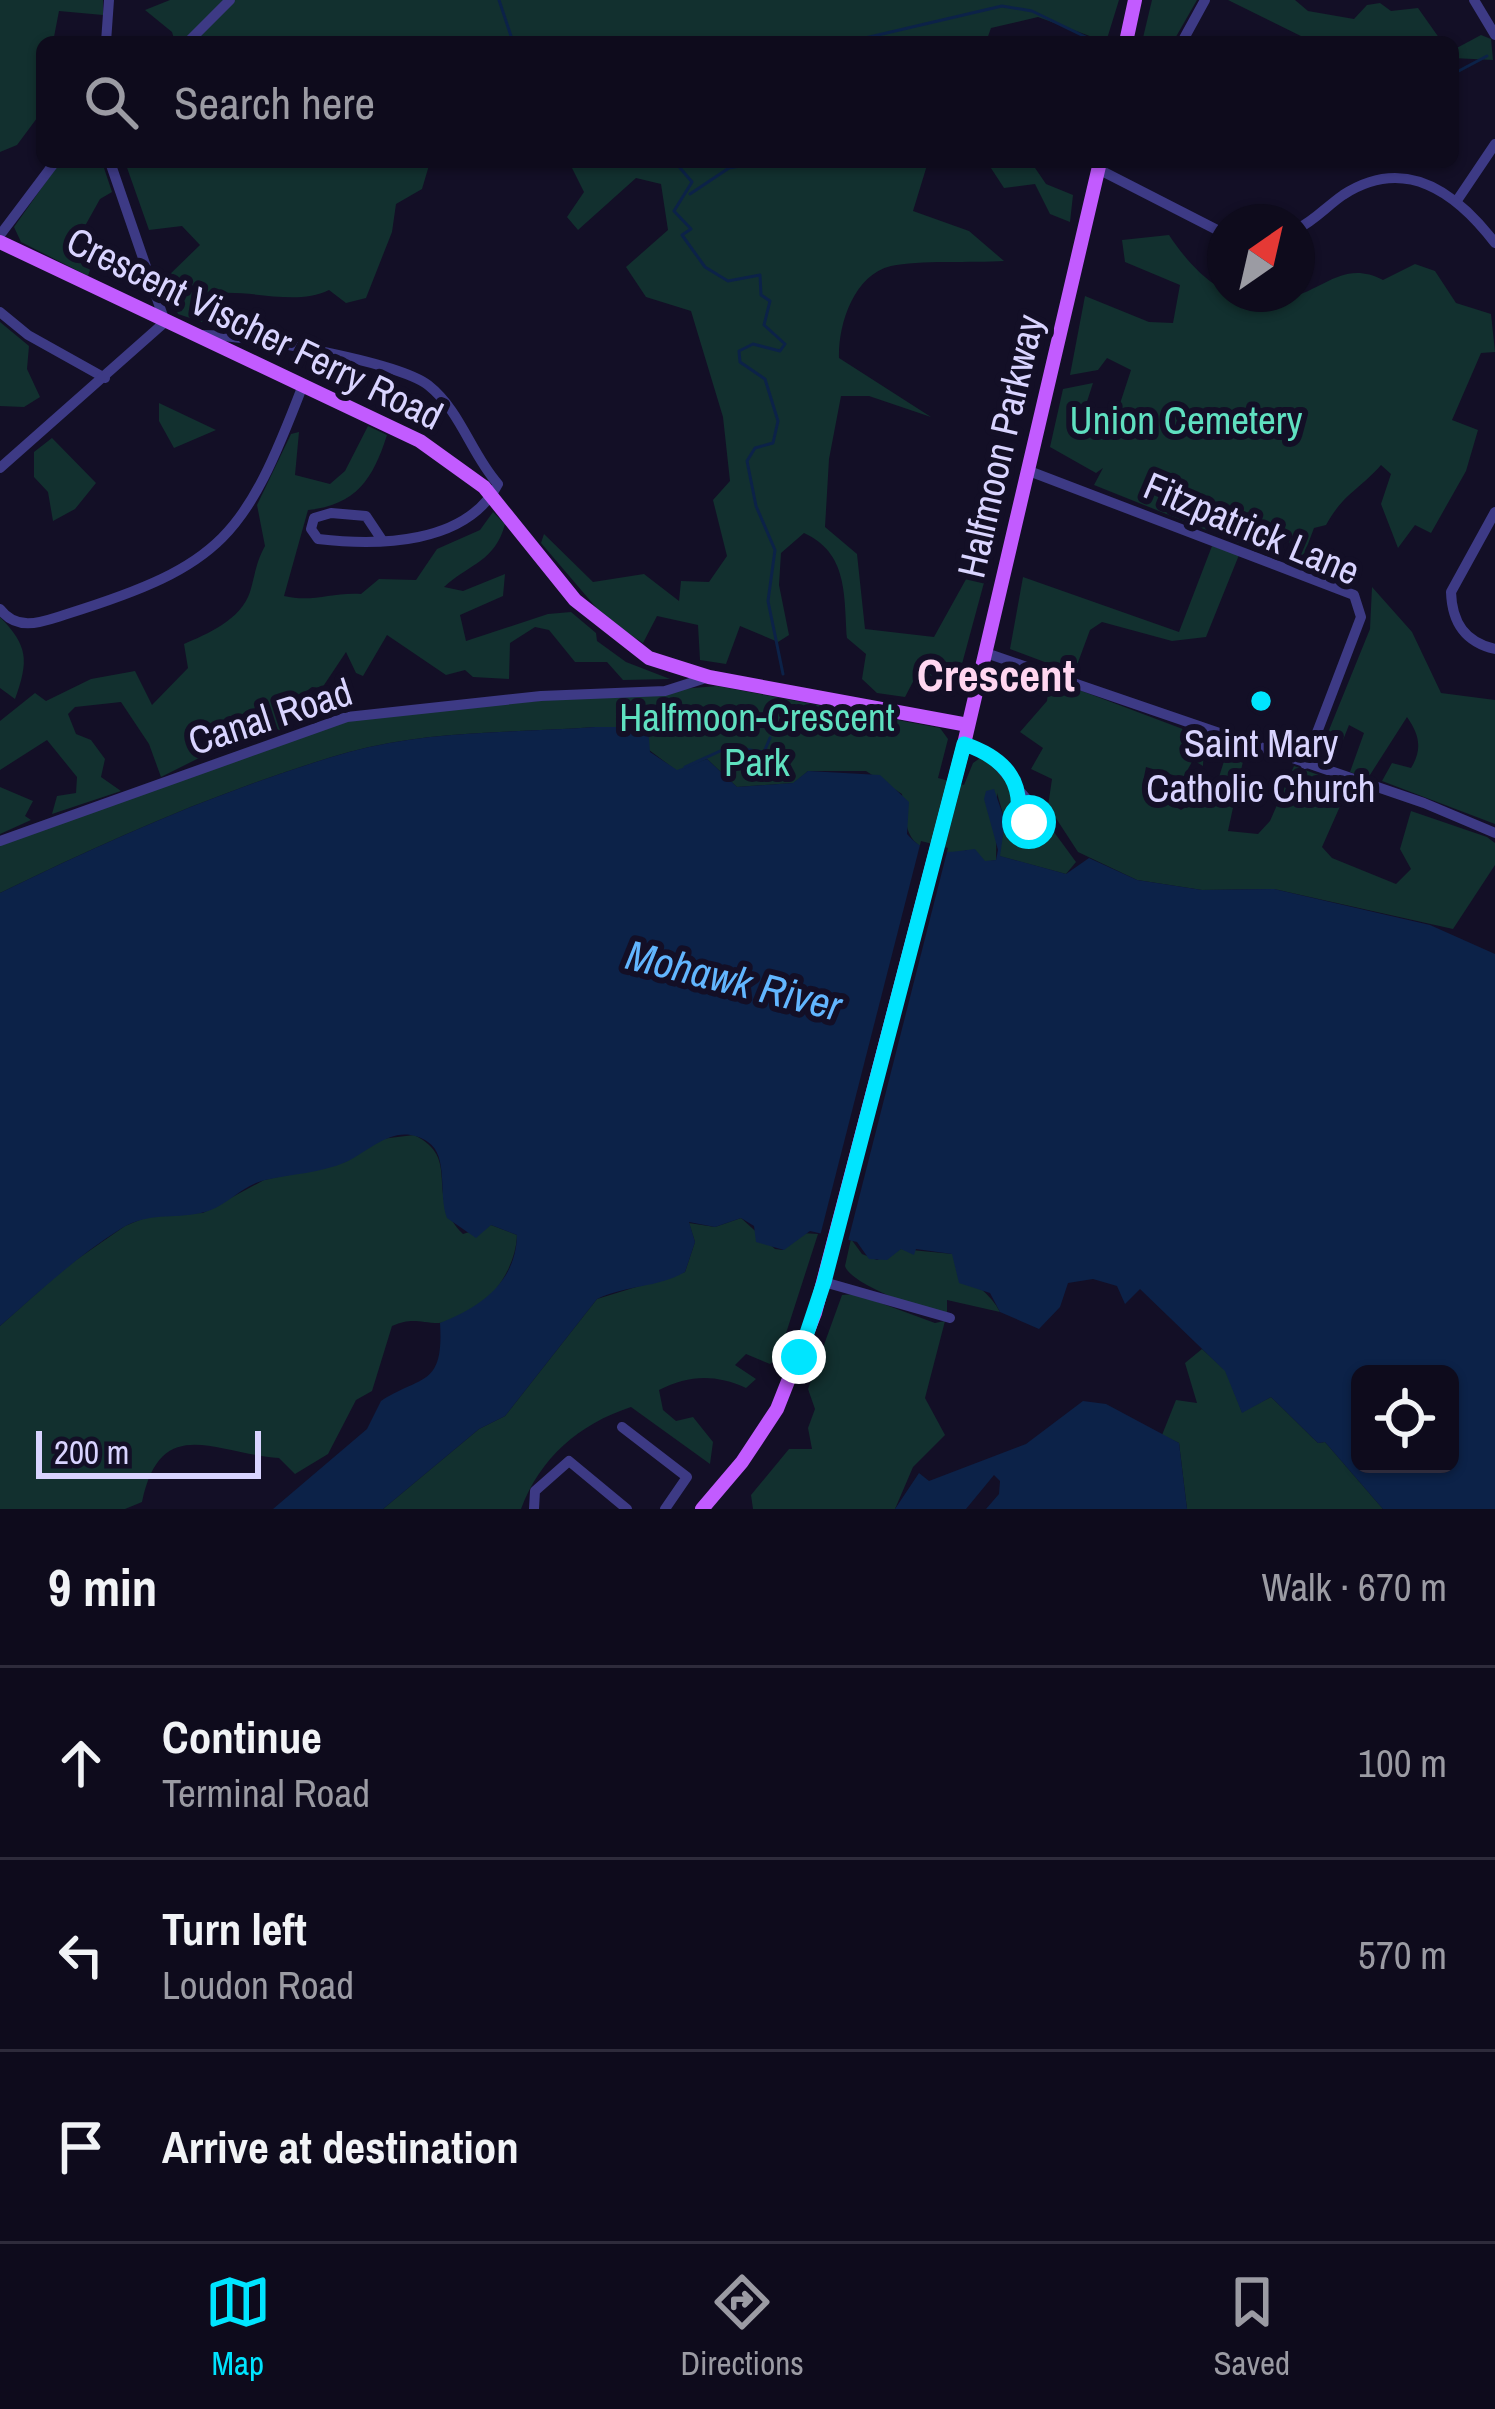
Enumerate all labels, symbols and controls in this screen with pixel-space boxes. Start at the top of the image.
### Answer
search box [36,36,1459,168]
icon: search [78,69,144,135]
text: Search here [174,72,375,133]
north arrow [1207,204,1315,312]
street label: Crescent Vischer Ferry Road [58,214,452,442]
street label: Halfmoon Parkway [944,309,1056,583]
park label: Union Cemetery [1070,394,1302,446]
street label: Fitzpatrick Lane [1136,459,1368,597]
district label: Crescent [917,644,1075,705]
street label: Canal Road [182,665,358,767]
marker: Saint Mary Catholic Church [1248,688,1274,714]
park label: Halfmoon-Crescent Park [619,691,895,788]
place label: Saint Mary Catholic Church [1146,717,1376,814]
route start [1002,795,1056,849]
water label: Mohawk River [620,926,849,1034]
route end [772,1330,826,1384]
map controls [1351,1365,1459,1473]
button: locate [1351,1365,1459,1473]
scale bar [36,1425,261,1478]
text: 200 m [54,1430,129,1474]
text: 9 min [48,1553,157,1622]
text: Walk · 670 m [1262,1561,1447,1613]
text: Continue [162,1706,322,1767]
icon: ahead [48,1730,114,1796]
text: 100 m [1358,1737,1447,1789]
text: Terminal Road [162,1767,370,1819]
text: Turn left [162,1898,307,1959]
icon: left [48,1922,114,1988]
text: 570 m [1358,1929,1447,1981]
text: Loudon Road [162,1959,354,2011]
icon: arrive [48,2114,114,2180]
text: Arrive at destination [162,2116,519,2177]
tab: Map [205,2269,271,2385]
tab: Directions [680,2269,804,2385]
tab: Saved [1213,2269,1290,2385]

